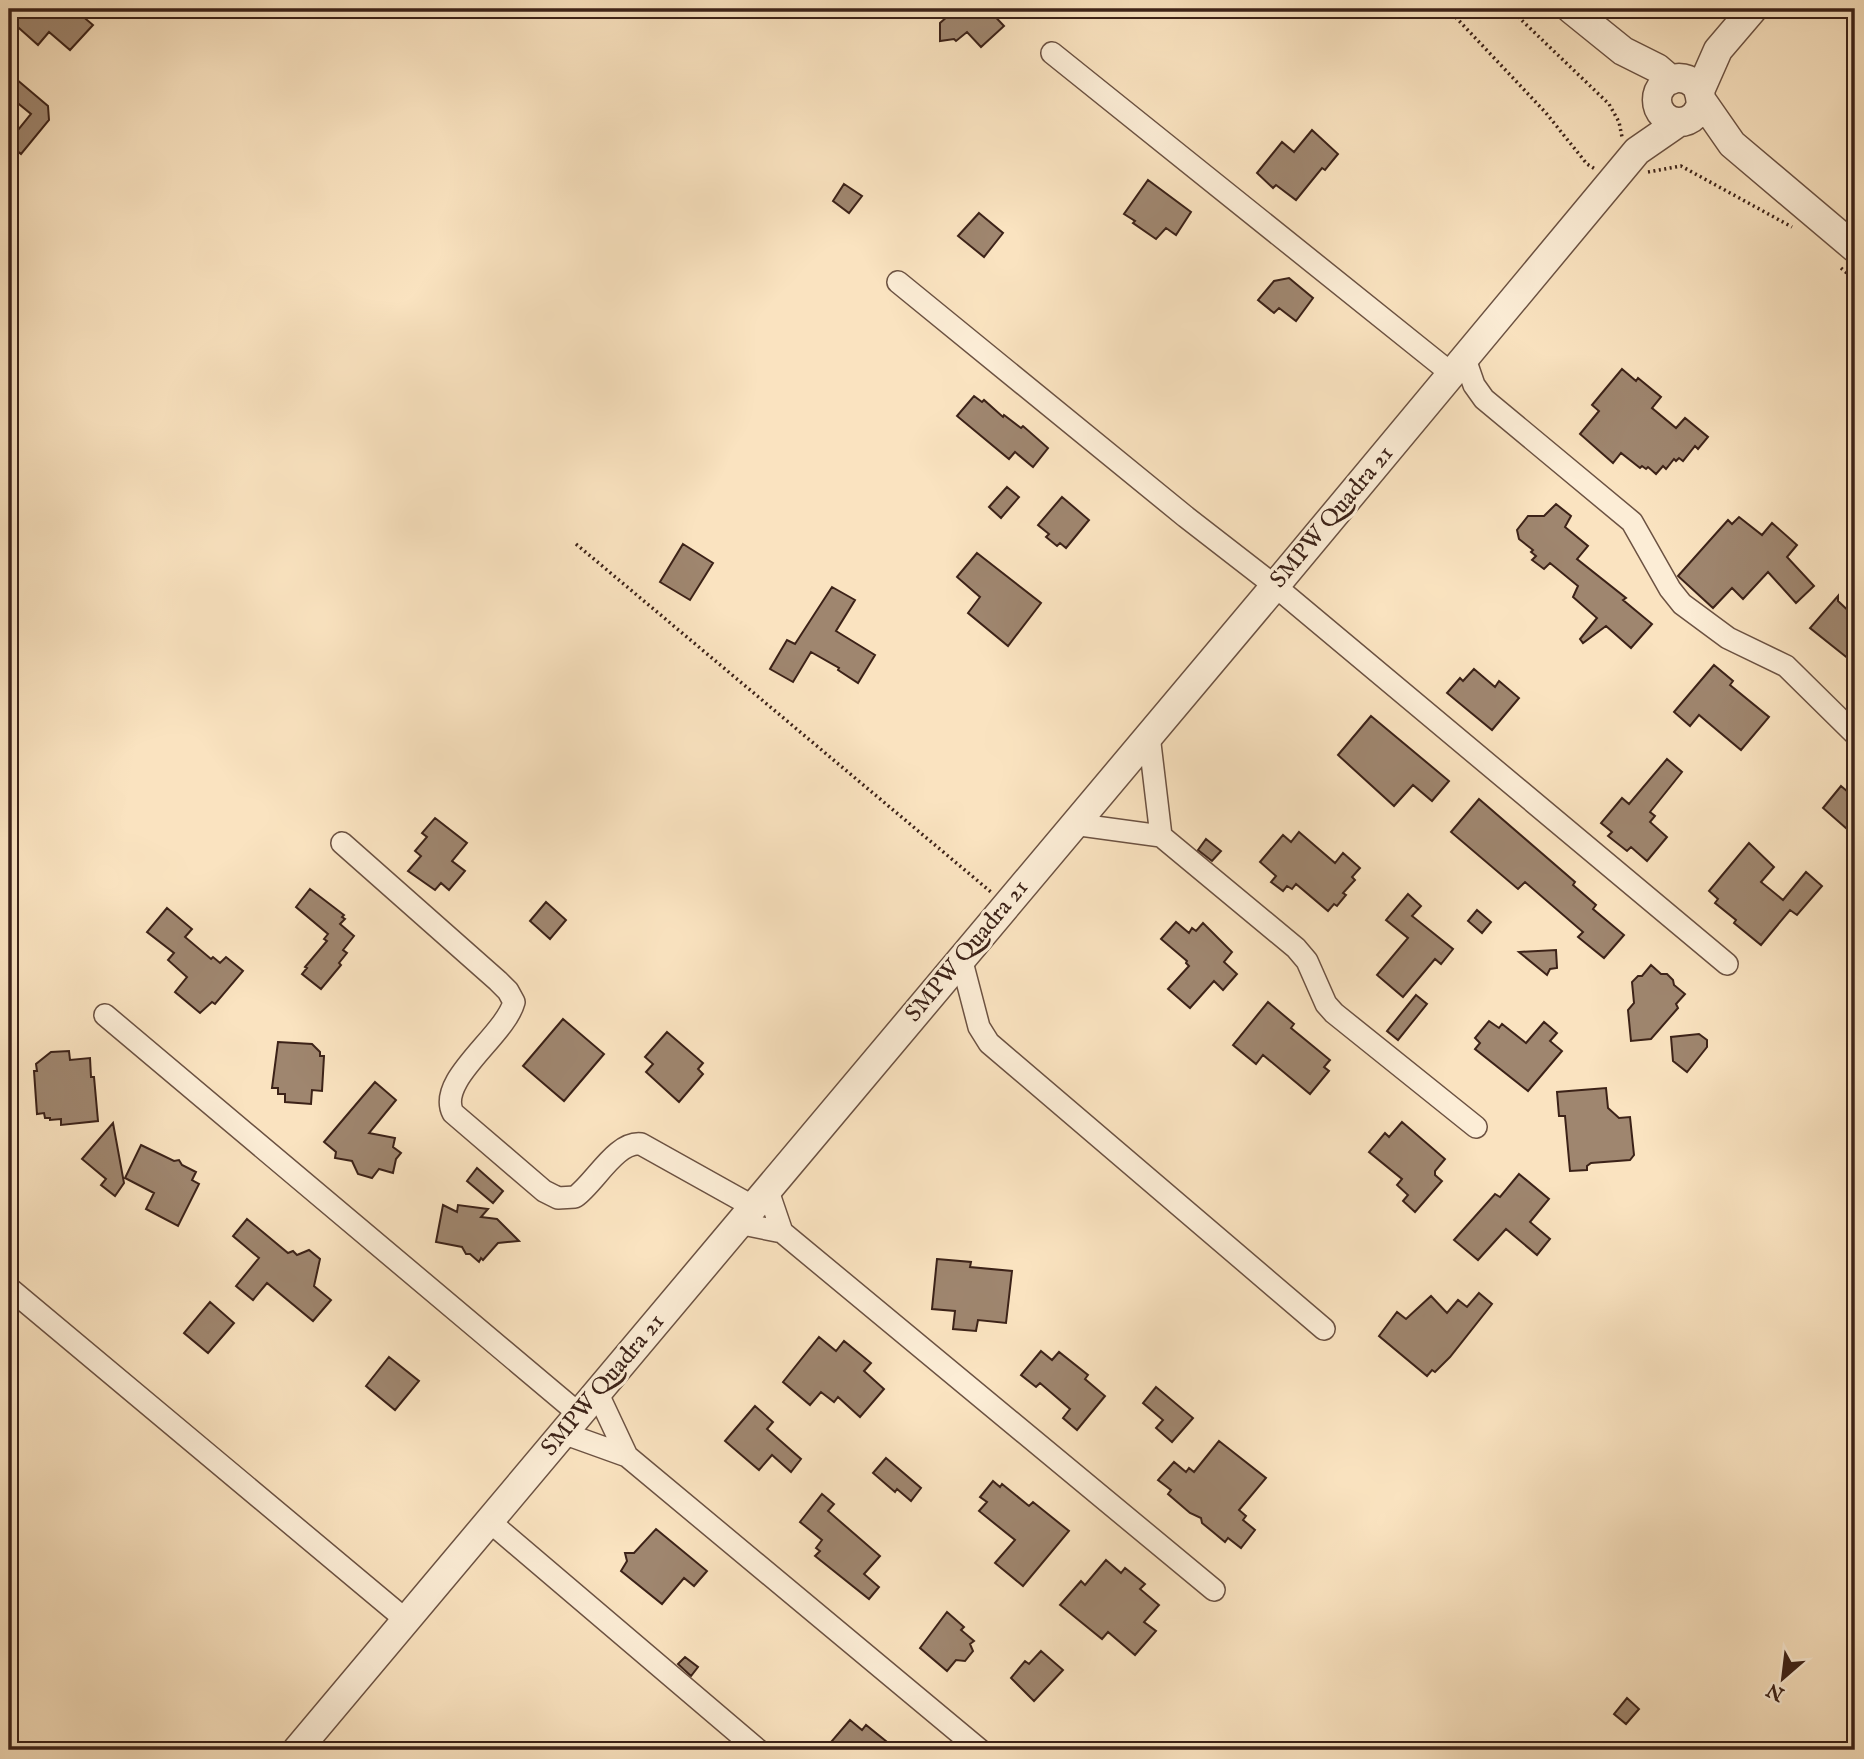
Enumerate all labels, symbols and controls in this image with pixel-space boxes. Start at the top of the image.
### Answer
street label: SMPW Quadra 21 [1263,439,1401,595]
street label: SMPW Quadra 21 [898,873,1036,1029]
street label: SMPW Quadra 21 [534,1307,672,1463]
north arrow [1748,1644,1818,1714]
text: N [1763,1677,1790,1706]

